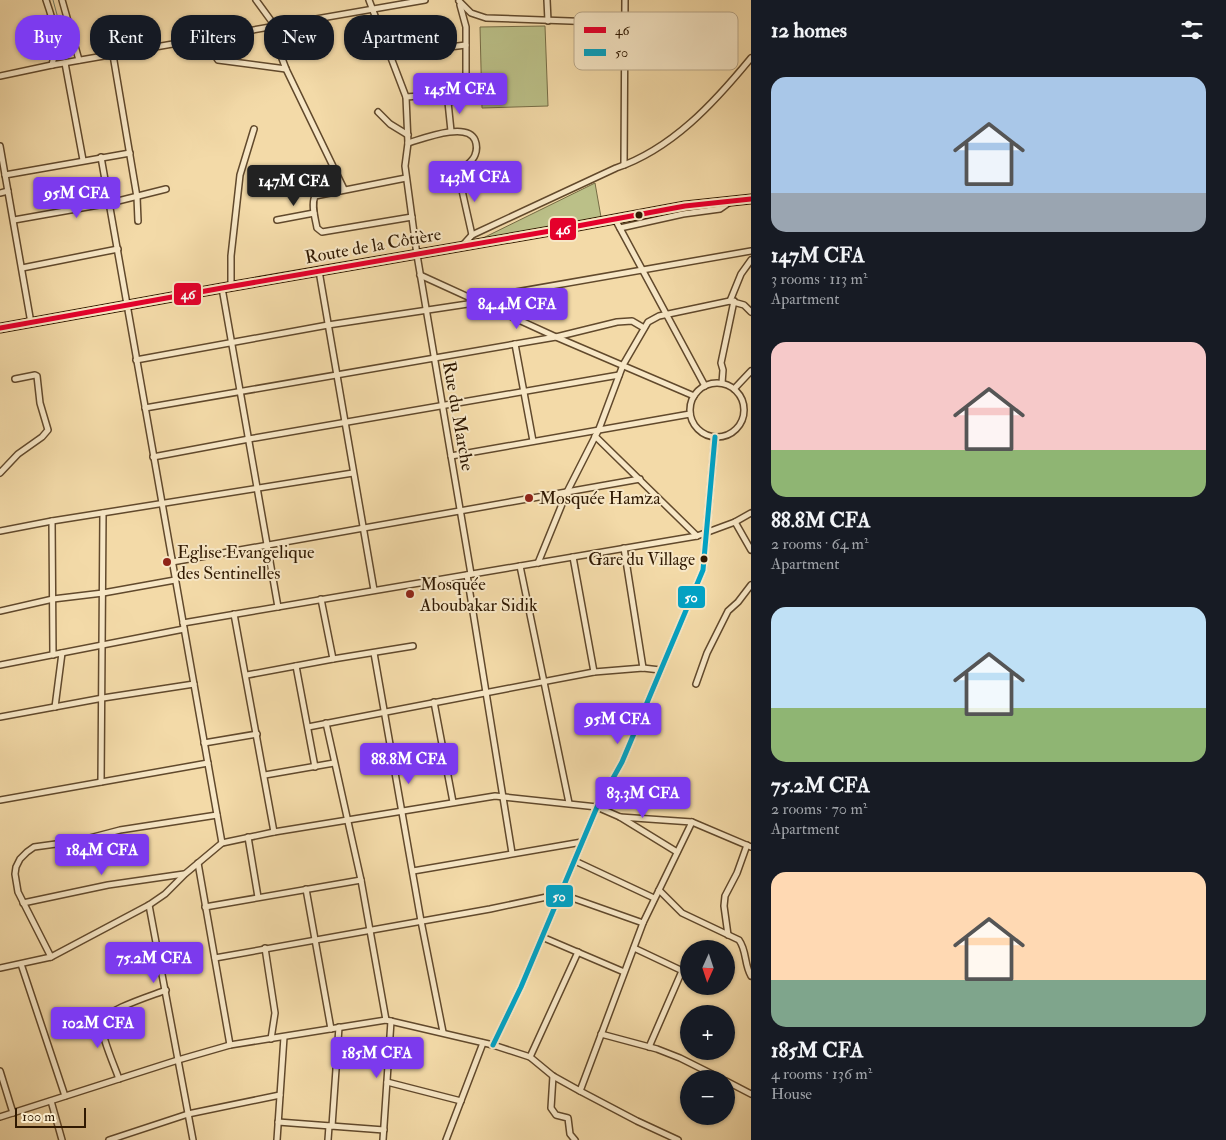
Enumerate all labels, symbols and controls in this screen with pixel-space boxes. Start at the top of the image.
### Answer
legend [574,12,738,70]
chip: Buy [15,15,80,60]
chip: Rent [90,15,161,60]
chip: Filters [171,15,254,60]
chip: New [264,15,334,60]
chip: Apartment [344,15,457,60]
icon: filters [1178,16,1206,44]
text: 12 homes [771,17,847,44]
text: 46 [615,22,631,39]
text: 50 [615,44,628,61]
pin: 145M CFA [408,72,512,115]
text: 145M CFA [424,79,496,99]
icon: home [944,109,1034,199]
pin: 143M CFA [423,160,527,203]
pin: 147M CFA [242,164,346,207]
text: 143M CFA [440,167,510,187]
text: 147M CFA [258,171,330,191]
pin: 95M CFA [31,176,123,219]
text: 95M CFA [44,183,110,203]
unlabelled marker [634,210,644,220]
line badge: 46 [549,217,577,241]
text: 46 [555,221,571,238]
street label: Route de la Côtière [303,223,443,269]
text: 147M CFA [771,242,865,269]
text: 3 rooms · 113 m² [771,269,867,289]
line badge: 46 [173,282,202,306]
text: 46 [180,286,196,303]
pin: 84.4M CFA [460,288,574,330]
text: Apartment [771,289,839,309]
text: 84.4M CFA [478,294,556,314]
street label: Rue du Marche [437,359,479,473]
icon: home [944,374,1034,464]
place label: Mosquée Hamza [539,487,661,510]
marker: Mosquée Hamza [523,492,535,504]
text: 88.8M CFA [771,507,871,534]
text: 2 rooms · 64 m² [771,534,869,554]
place label: Eglise Evangelique des Sentinelles [177,541,315,585]
place label: Gare du Village [588,549,695,570]
marker: Gare du Village [699,554,709,564]
text: Apartment [771,554,839,574]
marker: Eglise Evangelique des Sentinelles [161,556,173,568]
place label: Mosquée Aboubakar Sidik [419,573,538,617]
line badge: 50 [677,585,706,609]
marker: Mosquée Aboubakar Sidik [404,588,416,600]
text: 50 [684,589,698,606]
icon: home [944,639,1034,729]
pin: 95M CFA [572,702,664,745]
text: 95M CFA [585,709,651,729]
pin: 88.8M CFA [352,742,466,785]
text: 88.8M CFA [371,749,447,769]
text: 75.2M CFA [771,772,870,799]
pin: 83.3M CFA [586,776,700,819]
text: 83.3M CFA [606,783,680,803]
text: 2 rooms · 70 m² [771,799,867,819]
text: Apartment [771,819,839,839]
pin: 184M CFA [50,834,154,876]
text: 184M CFA [66,840,138,860]
line badge: 50 [545,884,574,908]
text: 50 [552,888,566,905]
icon: home [944,904,1034,994]
north arrow [680,940,735,995]
map controls [680,940,735,1125]
pin: 75.2M CFA [97,942,211,984]
text: 75.2M CFA [116,948,192,968]
button: + [680,1005,735,1060]
pin: 102M CFA [46,1006,150,1049]
text: 102M CFA [62,1013,134,1033]
pin: 185M CFA [325,1036,429,1079]
text: 185M CFA [771,1037,864,1064]
text: 185M CFA [342,1043,412,1063]
text: 4 rooms · 136 m² [771,1064,872,1084]
button: − [680,1070,735,1125]
text: House [771,1084,812,1104]
scale bar [15,1105,86,1128]
text: 100 m [22,1108,55,1125]

